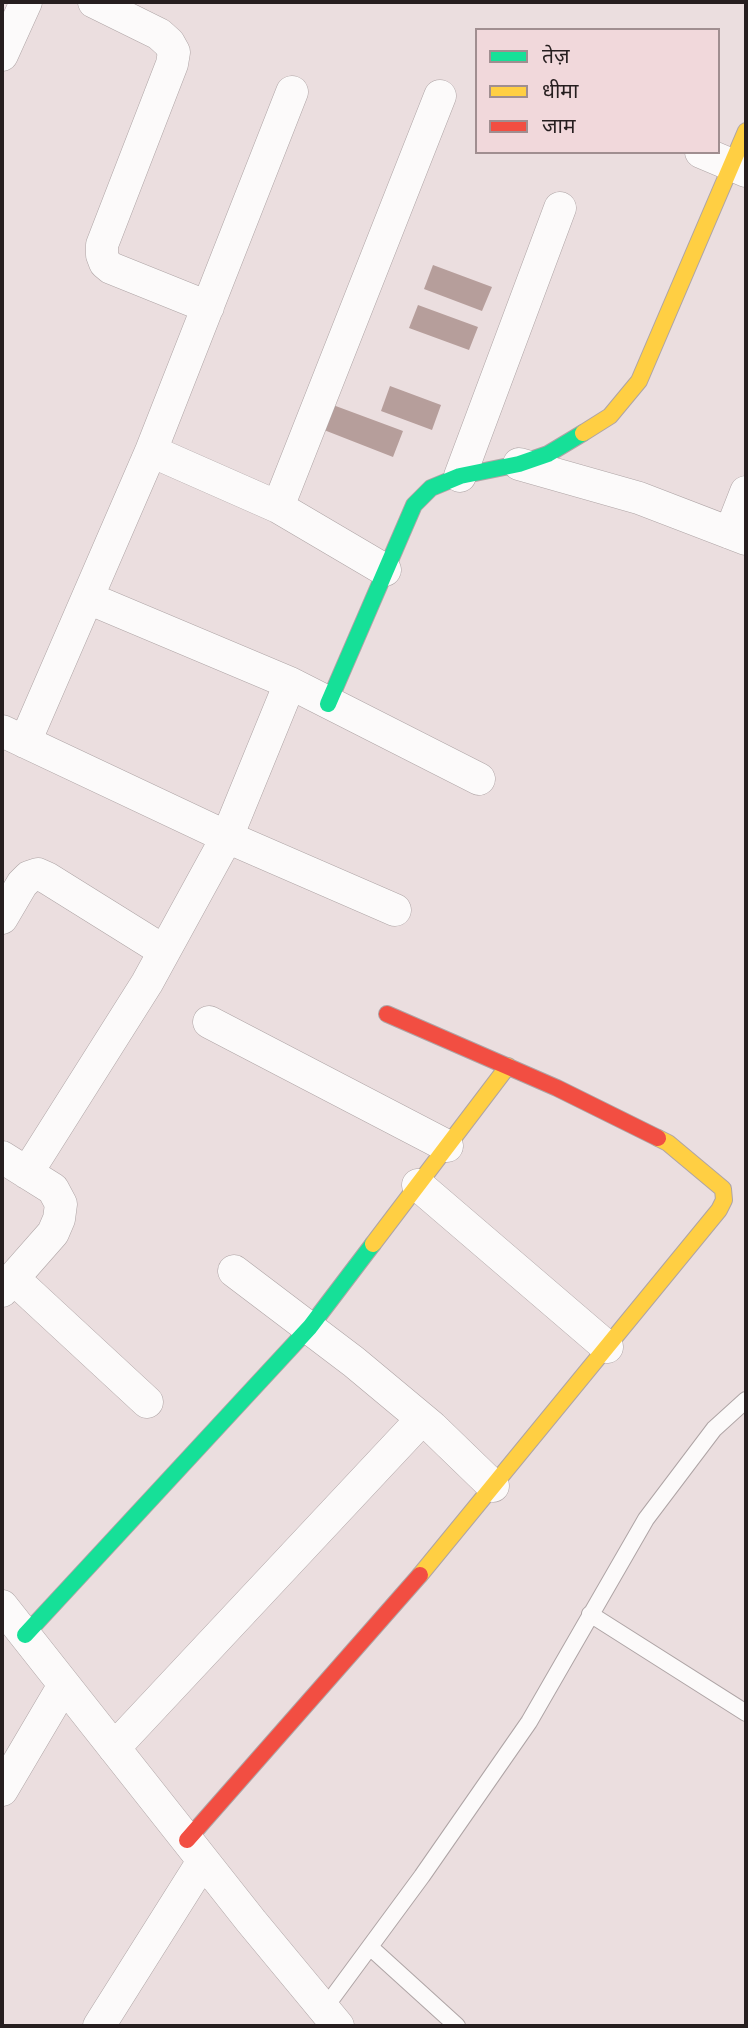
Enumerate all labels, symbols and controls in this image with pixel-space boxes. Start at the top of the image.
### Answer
legend [475,28,720,154]
text: तेज़ [542,42,570,70]
text: धीमा [542,77,578,105]
text: जाम [542,112,576,140]

